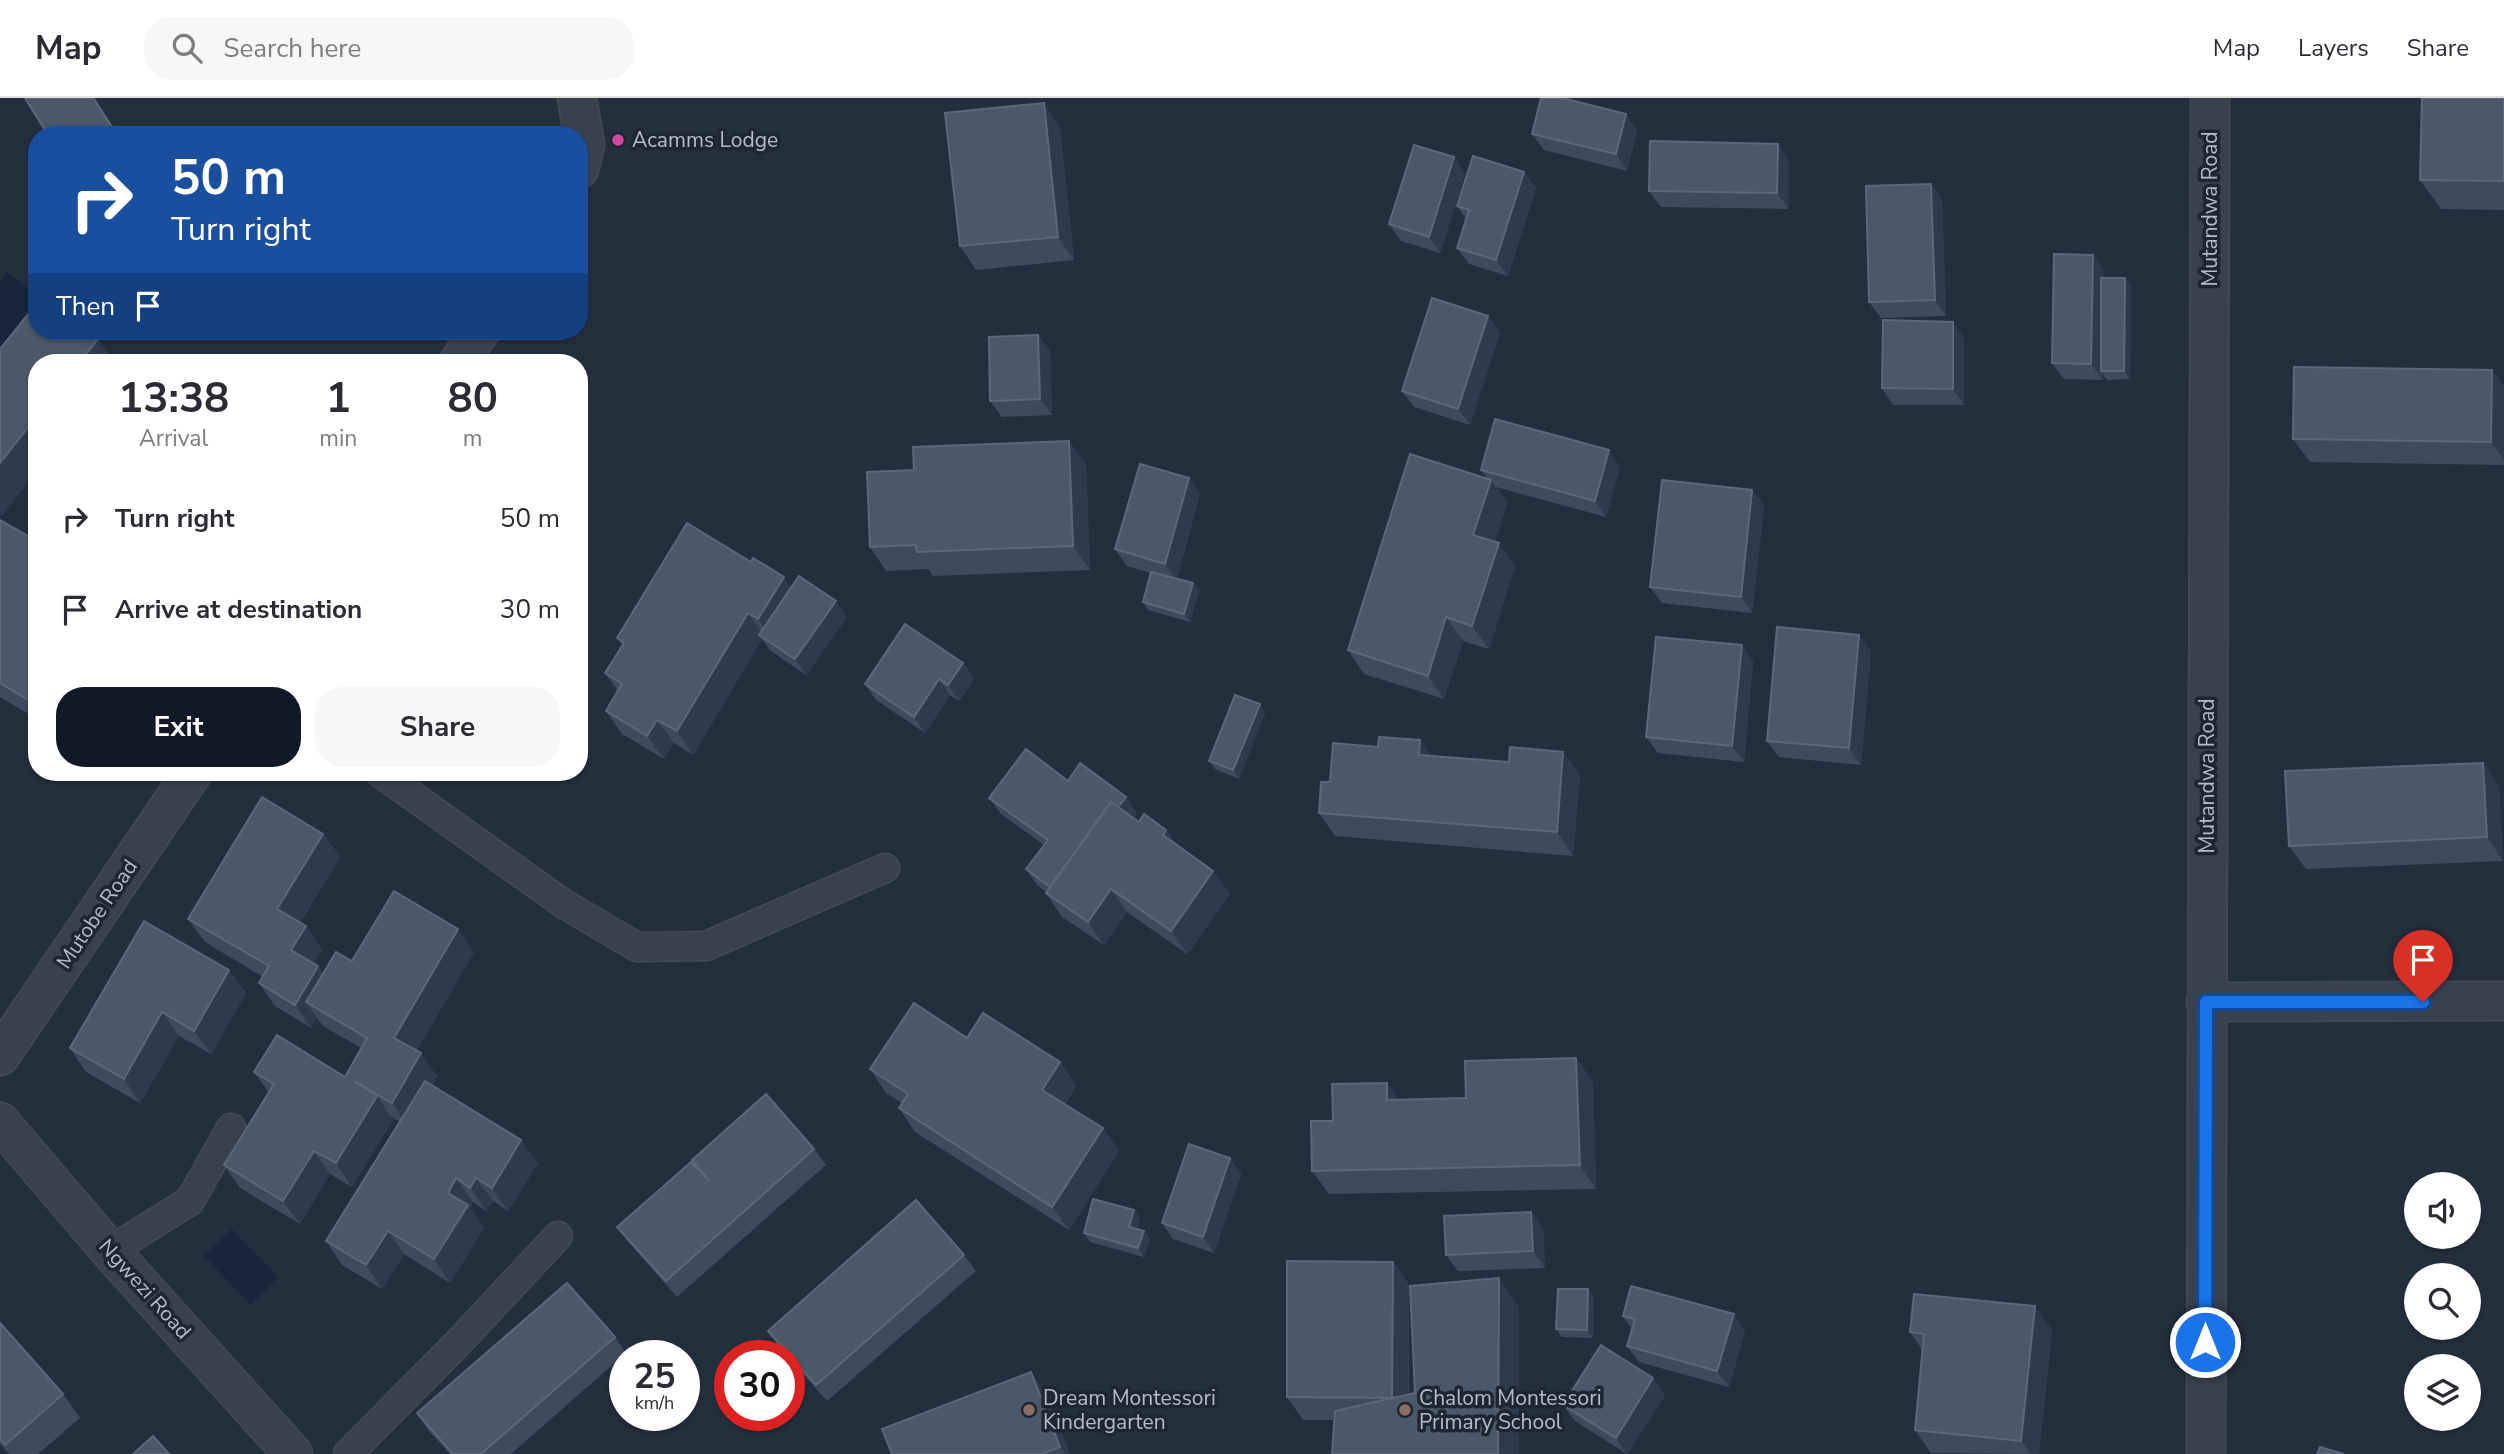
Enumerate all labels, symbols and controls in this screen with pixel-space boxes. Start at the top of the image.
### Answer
search box [144,17,634,80]
text: Map [35,26,102,71]
icon: search [168,29,206,67]
text: Search here [224,31,361,66]
text: Map [2213,32,2260,64]
text: Layers [2298,32,2369,64]
text: Share [2407,32,2469,64]
place label: Acamms Lodge [632,126,778,154]
street label: Mutandwa Road [2196,131,2224,287]
marker: Acamms Lodge [610,132,626,148]
text: 50 m [171,144,286,211]
icon: right [56,154,147,245]
text: Turn right [171,208,311,251]
icon: arrive [129,287,167,325]
text: Then [56,289,115,324]
text: 13:38 [118,370,229,427]
text: 1 [326,370,351,427]
text: 80 [448,370,498,427]
text: Arrival [139,423,208,454]
text: min [319,423,357,454]
text: m [463,423,483,454]
icon: right [56,500,94,538]
text: Turn right [115,501,234,536]
text: 50 m [500,501,560,536]
icon: arrive [56,591,94,629]
text: Arrive at destination [115,592,362,627]
text: 30 m [500,592,560,627]
button: Exit [56,687,301,767]
button: Share [315,687,560,767]
street label: Mutandwa Road [2193,698,2221,854]
street label: Mutobe Road [50,854,144,974]
pin [2393,930,2453,1002]
icon: arrive [2404,941,2442,979]
map controls [2404,1172,2481,1431]
button: sound [2404,1172,2481,1249]
street label: Ngwezi Road [93,1233,197,1345]
button: search [2404,1263,2481,1340]
position arrow [2168,1305,2242,1379]
speed limit sign: 30 [714,1340,805,1431]
text: 25 [633,1353,676,1400]
button: layers [2404,1354,2481,1431]
place label: Dream Montessori Kindergarten [1043,1384,1216,1436]
place label: Chalom Montessori Primary School [1419,1384,1602,1436]
text: km/h [635,1391,674,1415]
marker: Dream Montessori Kindergarten [1021,1402,1037,1418]
marker: Chalom Montessori Primary School [1397,1402,1413,1418]

